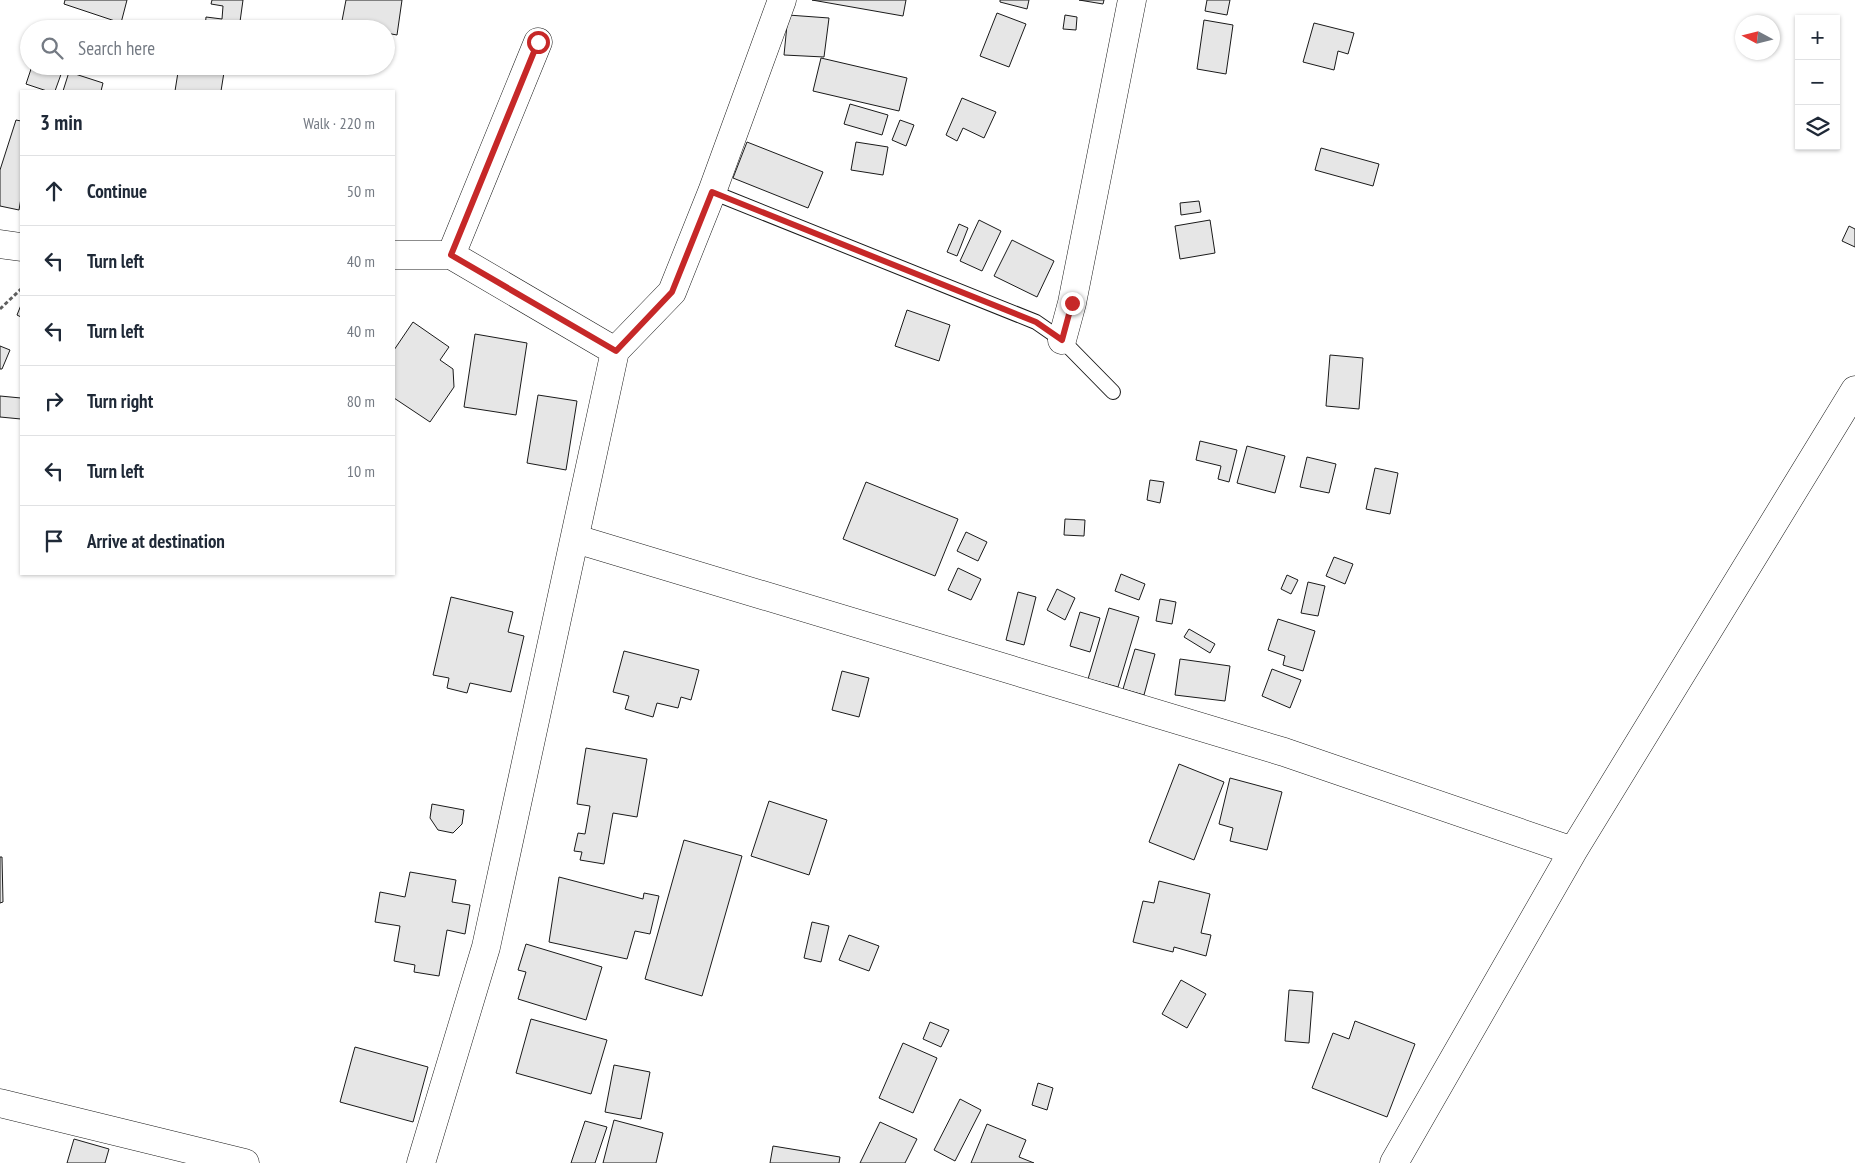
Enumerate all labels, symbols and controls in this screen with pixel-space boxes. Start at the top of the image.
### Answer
north arrow [1735,15,1780,60]
map controls [1795,15,1840,150]
button: + [1795,15,1840,60]
search box [20,20,395,75]
route start [527,31,550,54]
icon: search [38,34,66,62]
text: Search here [78,36,155,60]
button: − [1795,60,1840,105]
button: layers [1795,105,1840,150]
text: 3 min [40,109,82,136]
text: Walk · 220 m [303,113,375,133]
icon: ahead [40,177,68,205]
text: Continue [87,179,147,203]
text: 50 m [347,181,375,201]
icon: left [40,247,68,275]
text: Turn left [87,249,144,273]
text: 40 m [347,251,375,271]
route end [1061,292,1084,315]
icon: left [40,317,68,345]
text: Turn left [87,319,144,343]
text: 40 m [347,321,375,341]
icon: right [40,387,68,415]
text: Turn right [87,389,153,413]
text: 80 m [347,391,375,411]
icon: left [40,457,68,485]
text: Turn left [87,459,144,483]
text: 10 m [347,461,375,481]
icon: arrive [40,527,68,555]
text: Arrive at destination [87,529,225,553]

